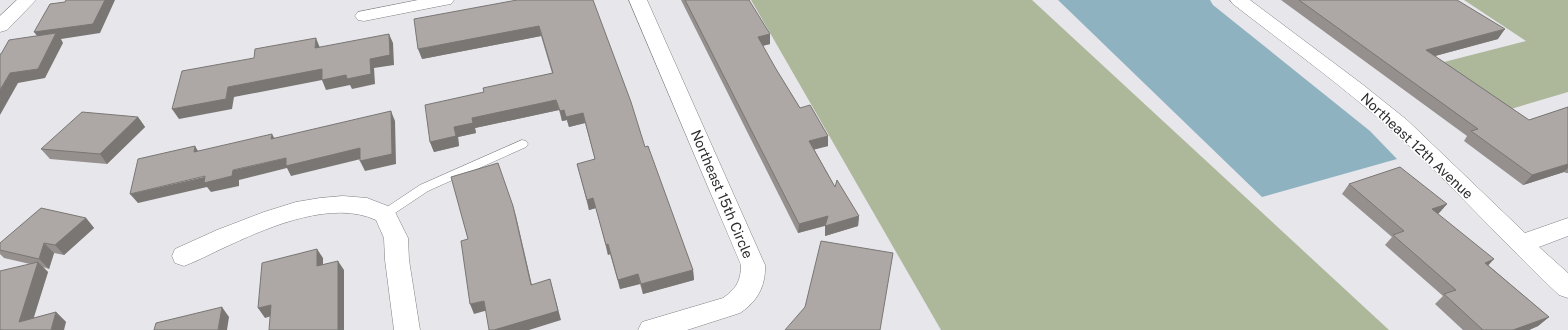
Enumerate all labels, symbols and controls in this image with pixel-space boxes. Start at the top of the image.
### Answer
street label: Northeast 12th Avenue [1358,90,1476,202]
street label: Northeast 15th Circle [688,127,756,261]

